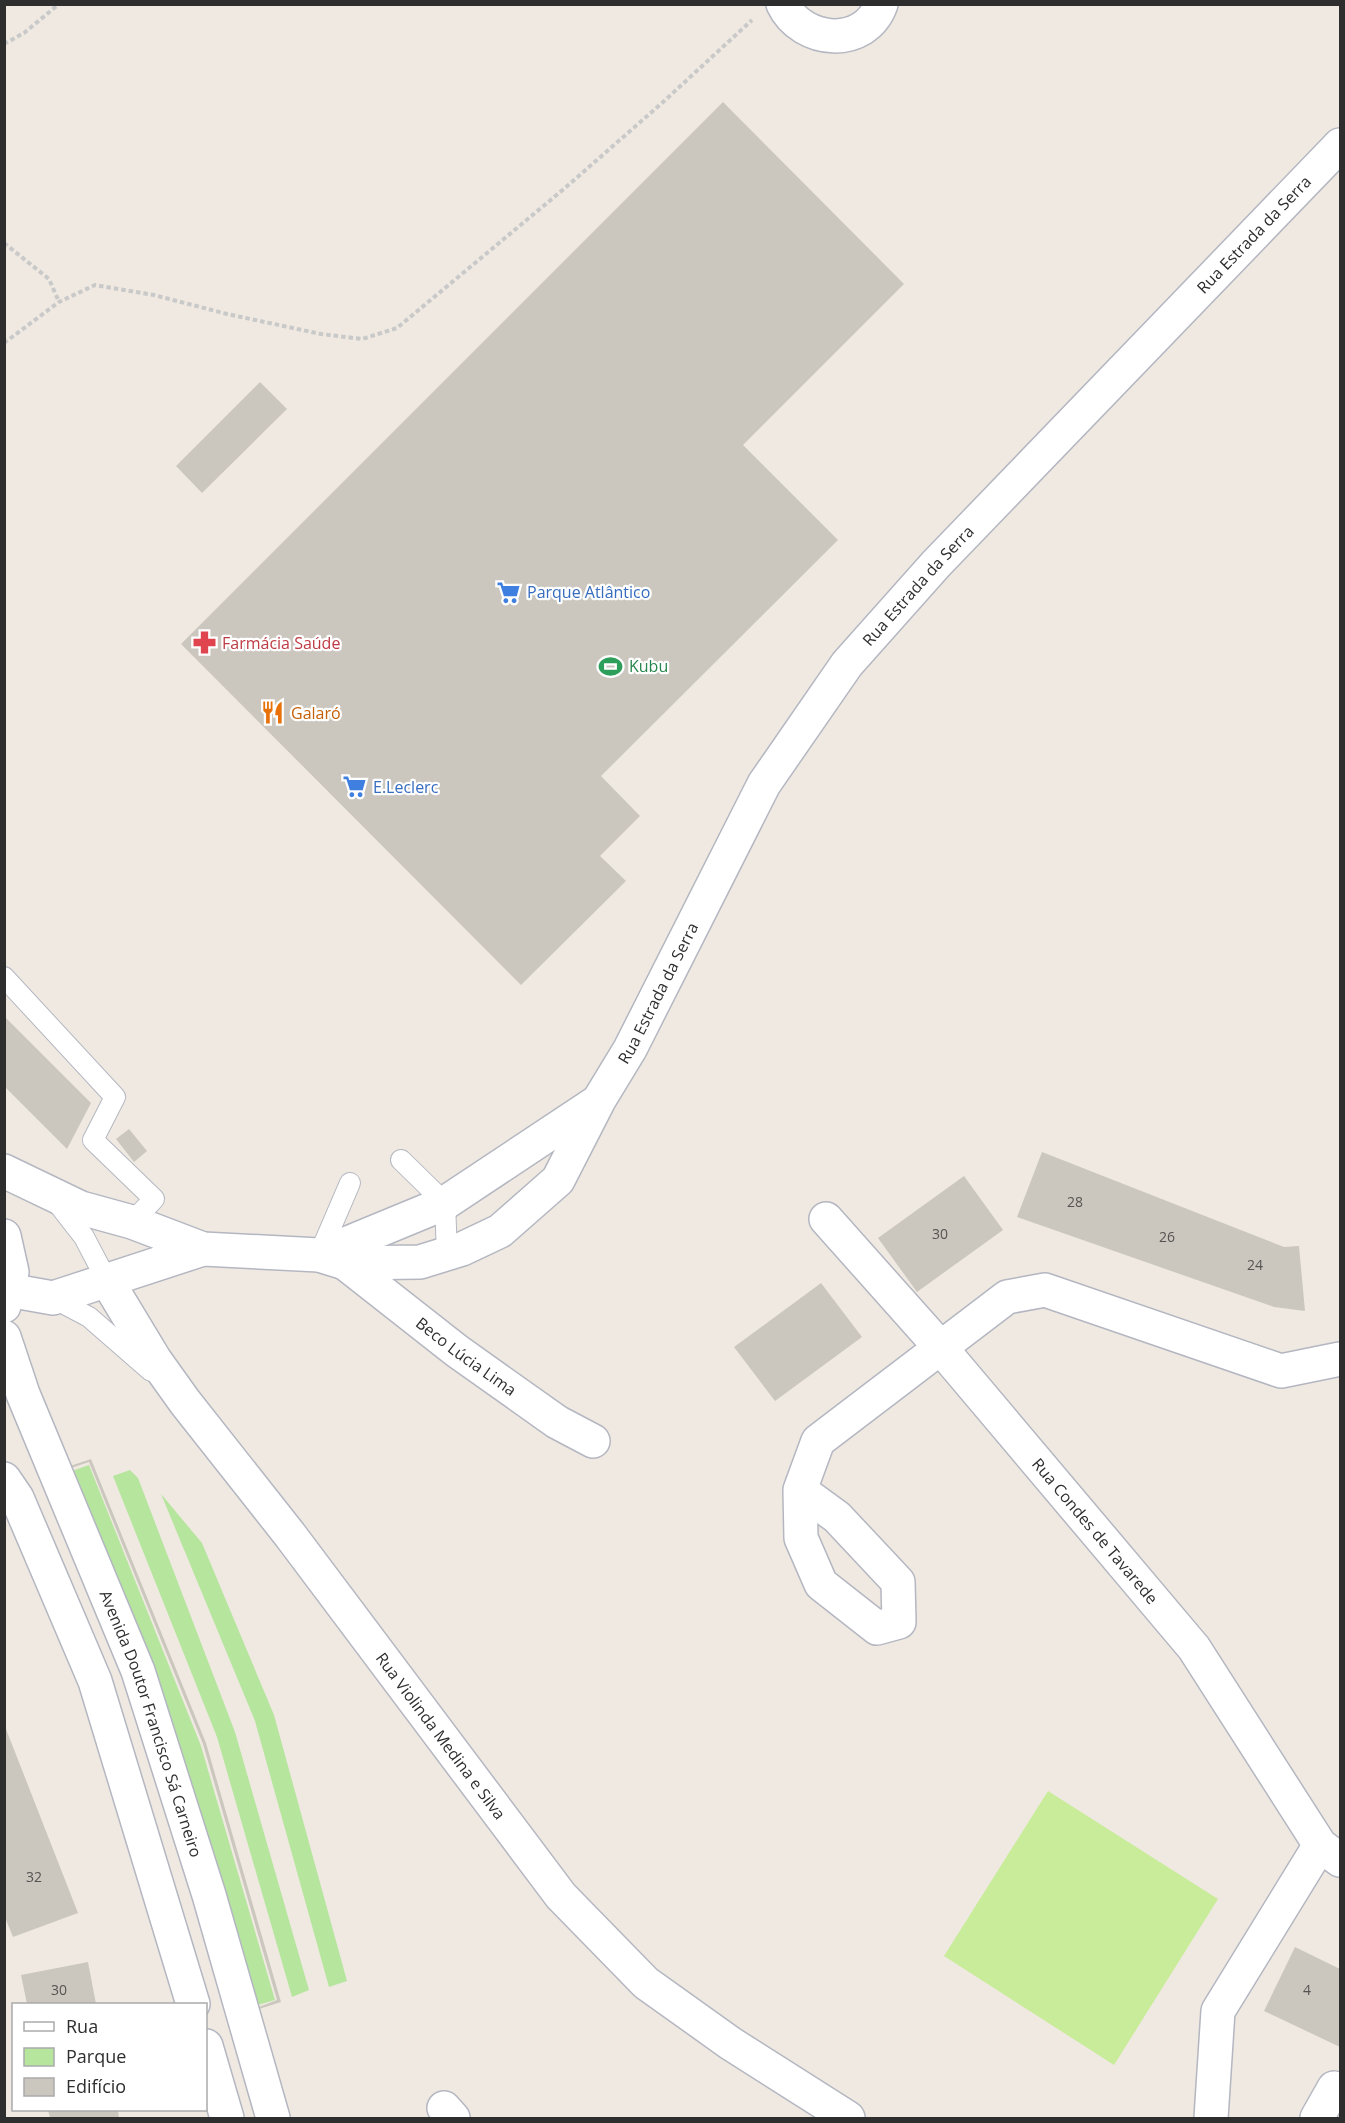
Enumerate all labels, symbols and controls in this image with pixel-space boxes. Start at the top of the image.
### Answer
street label: Rua Estrada da Serra [1192,171,1316,298]
street label: Rua Estrada da Serra [857,521,978,651]
supermarket icon: Parque Atlântico [496,579,522,605]
place label: Parque Atlântico [527,581,650,603]
pharmacy icon: Farmácia Saúde [191,630,217,656]
place label: Farmácia Saúde [222,632,340,654]
sports icon: Kubu [598,653,624,679]
place label: Kubu [629,655,668,677]
restaurant icon: Galaró [260,700,286,726]
place label: Galaró [291,702,341,724]
supermarket icon: E.Leclerc [342,774,368,800]
place label: E.Leclerc [373,776,439,798]
street label: Rua Estrada da Serra [613,919,703,1068]
house number: 28 [1067,1192,1083,1211]
house number: 30 [932,1224,948,1243]
house number: 26 [1159,1227,1175,1246]
house number: 24 [1247,1255,1263,1274]
street label: Beco Lúcia Lima [411,1312,521,1401]
street label: Rua Condes de Tavarede [1027,1453,1163,1609]
street label: Avenida Doutor Francisco Sá Carneiro [95,1587,207,1860]
street label: Rua Violinda Medina e Silva [371,1648,511,1824]
house number: 32 [26,1867,42,1886]
house number: 30 [51,1980,67,1999]
house number: 4 [1303,1980,1311,1999]
legend [12,2003,207,2111]
text: Rua [66,2014,98,2038]
text: Parque [66,2044,126,2068]
text: Edifício [66,2074,126,2098]

